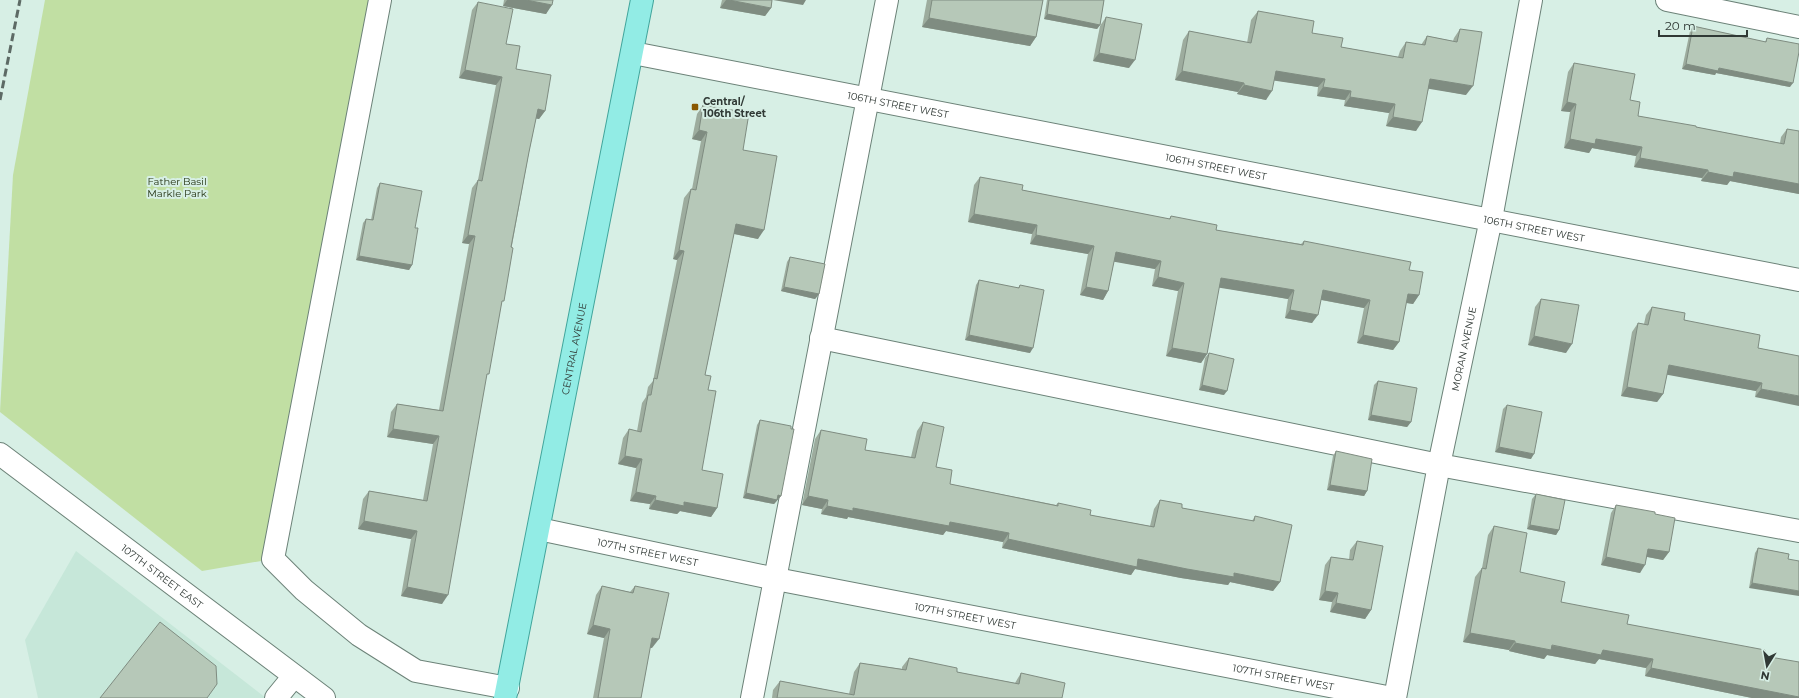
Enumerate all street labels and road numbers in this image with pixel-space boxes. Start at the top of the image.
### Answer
street label: 106TH STREET WEST [846,89,950,121]
street label: 106TH STREET WEST [1164,151,1268,183]
street label: 106TH STREET WEST [1482,213,1586,245]
street label: CENTRAL AVENUE [559,301,590,396]
street label: MORAN AVENUE [1449,305,1479,392]
street label: 107TH STREET WEST [596,535,699,569]
street label: 107TH STREET EAST [118,542,206,612]
street label: 107TH STREET WEST [913,600,1017,632]
street label: 107TH STREET WEST [1232,661,1335,694]

